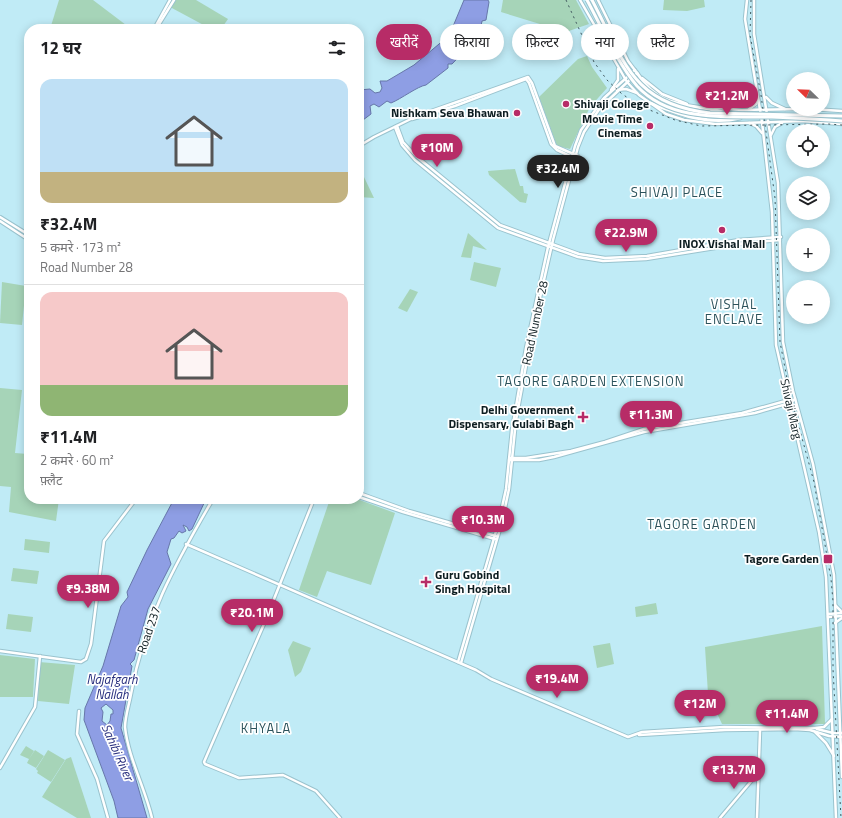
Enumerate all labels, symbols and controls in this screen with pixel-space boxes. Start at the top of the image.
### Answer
chip: खरीदें [376,24,432,60]
chip: किराया [440,24,504,60]
chip: फ़िल्टर [512,24,573,60]
chip: नया [581,24,629,60]
chip: फ़्लैट [637,24,689,60]
text: 12 घर [40,35,81,61]
icon: filters [326,37,348,59]
north arrow [786,72,830,116]
map controls [786,72,830,324]
pin: ₹21.2M [694,82,760,116]
text: ₹21.2M [705,85,749,105]
place label: Shivaji College [574,94,649,113]
marker: Shivaji College [561,99,571,109]
place label: Nishkam Seva Bhawan [391,103,509,122]
icon: home [158,105,230,177]
marker: Nishkam Seva Bhawan [512,108,522,118]
place label: Movie Time Cinemas [582,109,642,142]
marker: Movie Time Cinemas [645,121,655,131]
button: locate [786,124,830,168]
pin: ₹10M [413,134,461,168]
text: ₹10M [420,137,454,157]
pin: ₹32.4M [525,155,591,189]
text: ₹32.4M [536,158,580,178]
button: layers [786,176,830,220]
district label: SHIVAJI PLACE [631,182,723,202]
text: ₹32.4M [40,211,97,237]
pin: ₹22.9M [593,219,659,253]
text: ₹22.9M [604,222,648,242]
marker: INOX Vishal Mall [717,225,727,235]
button: + [786,228,830,272]
place label: INOX Vishal Mall [679,234,765,253]
text: 5 कमरे · 173 m² [40,237,121,257]
text: Road Number 28 [40,257,133,277]
street label: Road Number 28 [516,279,553,367]
button: − [786,280,830,324]
district label: VISHAL ENCLAVE [705,294,763,329]
icon: home [158,318,230,390]
district label: TAGORE GARDEN EXTENSION [497,371,685,391]
street label: Shivaji Marg [775,377,808,441]
place label: Delhi Government Dispensary, Gulabi Bagh [448,400,575,433]
pin: ₹11.3M [618,401,684,435]
text: ₹11.3M [629,404,673,424]
marker: Delhi Government Dispensary, Gulabi Bagh [577,411,589,423]
text: ₹11.4M [40,424,97,450]
text: 2 कमरे · 60 m² [40,450,114,470]
text: फ़्लैट [40,470,63,490]
pin: ₹10.3M [450,506,516,540]
text: ₹10.3M [461,509,505,529]
district label: TAGORE GARDEN [647,514,757,534]
place label: Tagore Garden [744,549,819,568]
marker: Tagore Garden [822,553,834,565]
place label: Guru Gobind Singh Hospital [435,565,510,598]
pin: ₹9.38M [55,575,121,609]
marker: Guru Gobind Singh Hospital [420,576,432,588]
text: ₹9.38M [66,578,110,598]
pin: ₹20.1M [219,599,285,633]
text: ₹20.1M [230,602,274,622]
street label: Road 237 [132,604,165,656]
pin: ₹19.4M [524,665,590,699]
text: ₹19.4M [535,668,579,688]
water label: Najafgarh Nallah [86,669,138,704]
pin: ₹12M [676,690,724,724]
text: ₹12M [683,693,717,713]
pin: ₹11.4M [754,700,820,734]
text: ₹11.4M [765,703,809,723]
district label: KHYALA [241,718,291,738]
water label: Sahibi River [97,721,140,785]
pin: ₹13.7M [701,756,767,790]
text: ₹13.7M [712,759,756,779]

